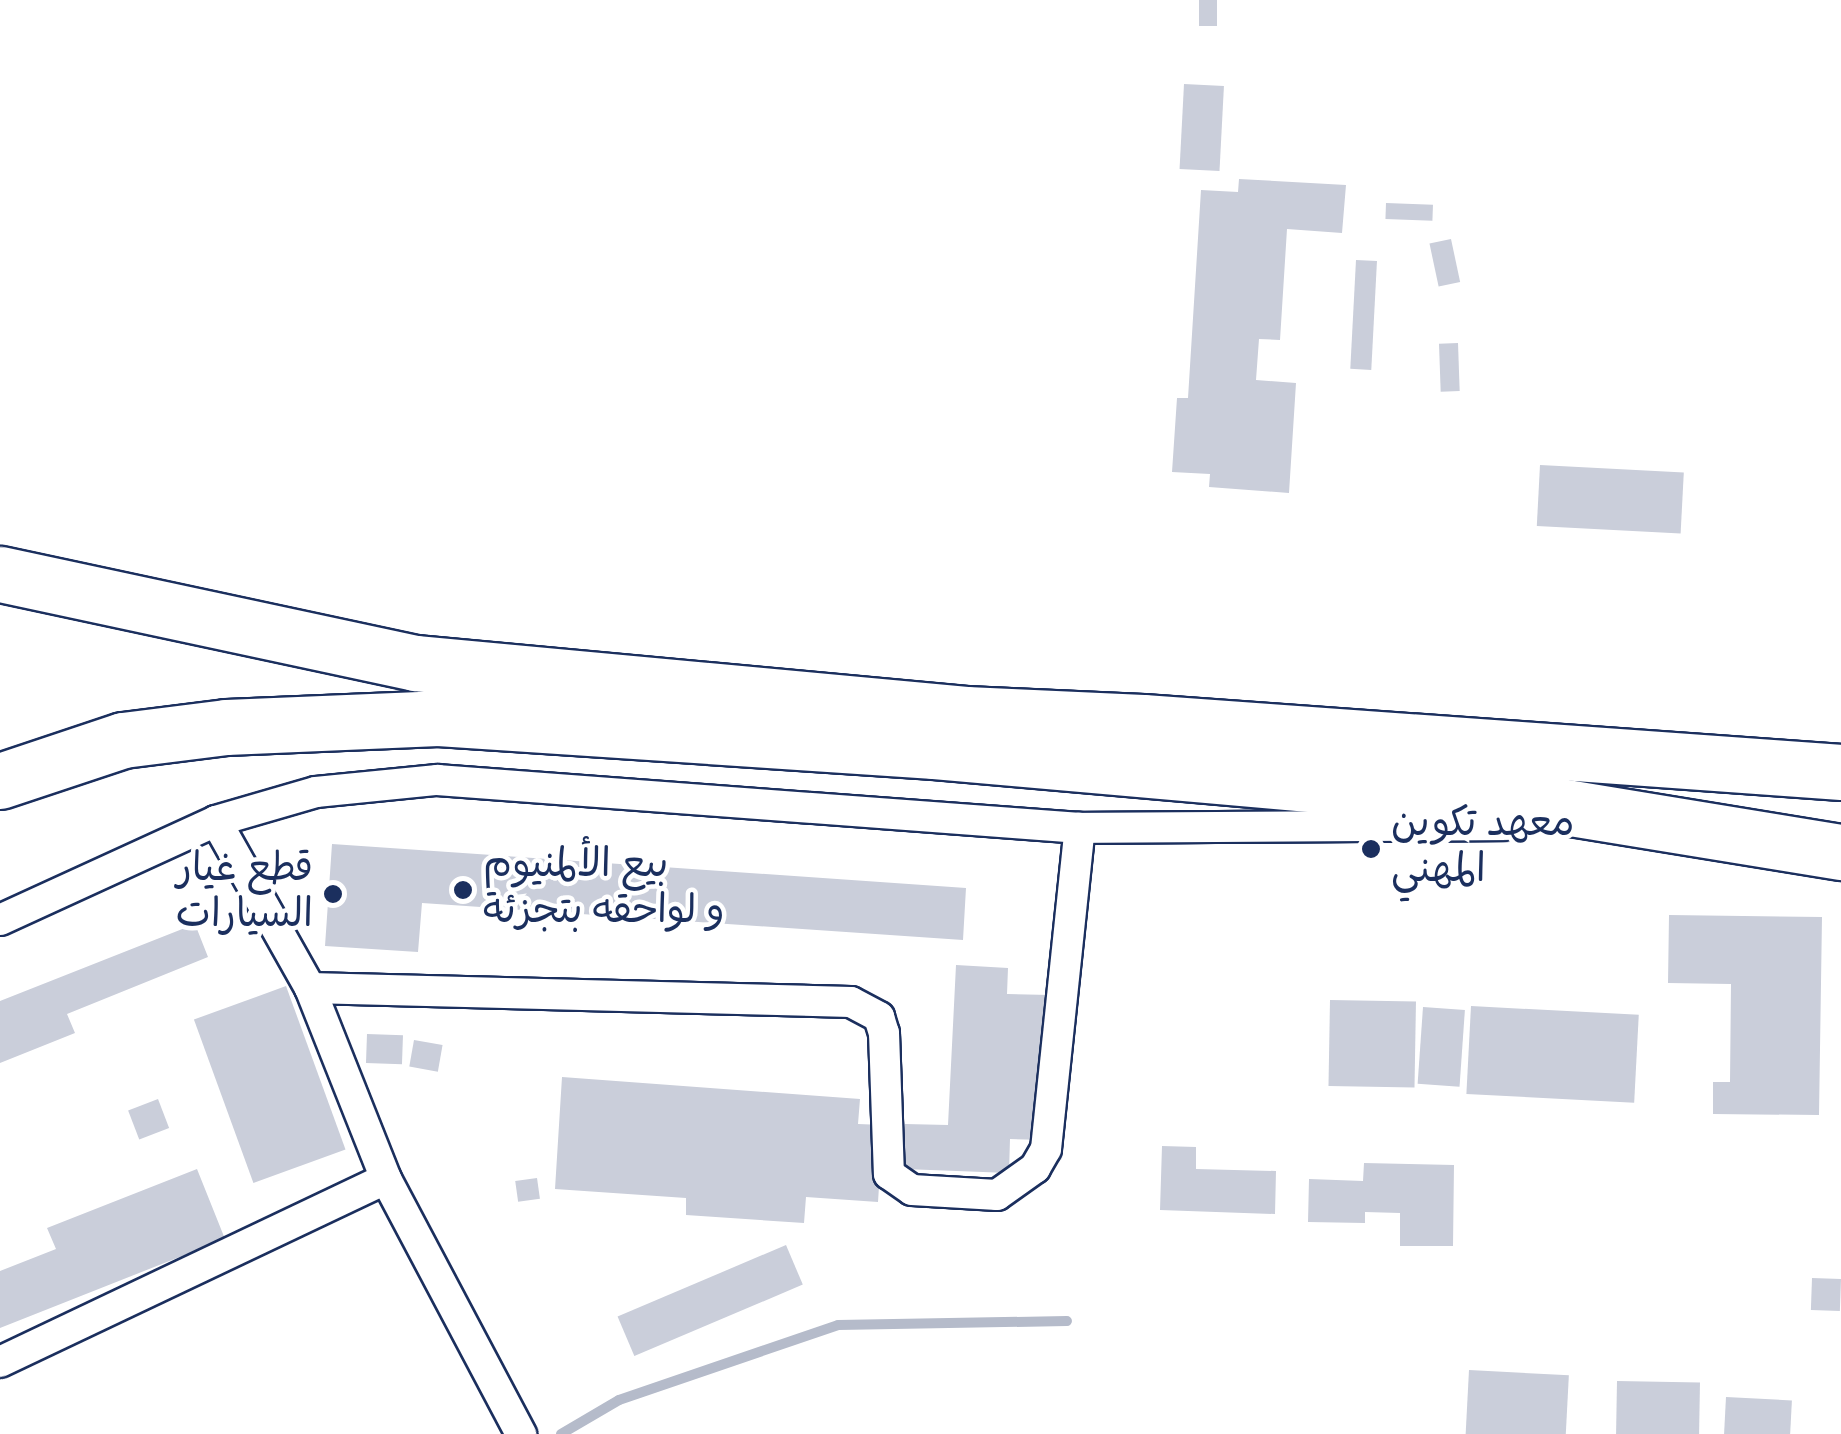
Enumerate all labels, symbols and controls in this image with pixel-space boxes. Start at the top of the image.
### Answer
place label: معهد تكوين المهني [1391,802,1574,896]
marker: معهد تكوين المهني [1360,838,1382,860]
place label: بيع الألمنيوم و لواحقه بتجزئة [483,843,725,937]
place label: قطع غيار السيارات [176,847,313,941]
marker: بيع الألمنيوم و لواحقه بتجزئة [452,879,474,901]
marker: قطع غيار السيارات [322,883,344,905]

